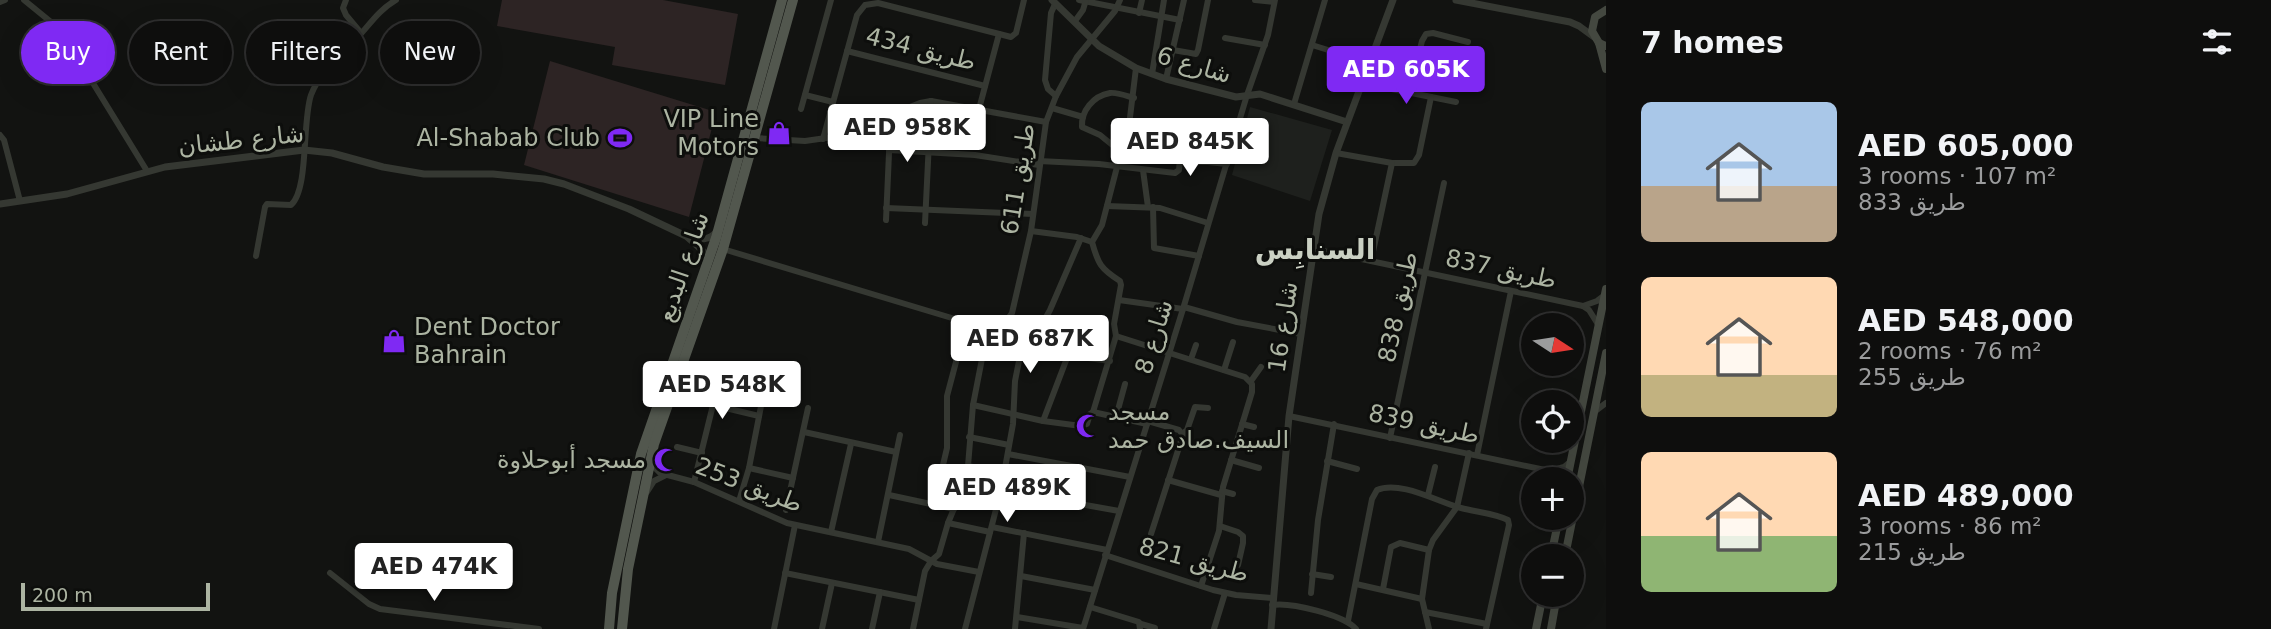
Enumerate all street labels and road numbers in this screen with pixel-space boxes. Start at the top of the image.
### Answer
street label: طريق 434 [863,22,979,76]
street label: شارع 6 [1153,41,1235,89]
street label: شارع طشان [177,119,305,161]
street label: طريق 611 [995,121,1041,237]
street label: شارع البديع [651,208,715,326]
street label: طريق 837 [1443,244,1559,294]
street label: طريق 838 [1373,249,1423,365]
street label: شارع 16 [1263,280,1303,374]
street label: شارع 8 [1129,296,1179,378]
street label: طريق 839 [1366,399,1482,449]
street label: طريق 253 [691,452,807,518]
street label: طريق 821 [1136,532,1252,588]

